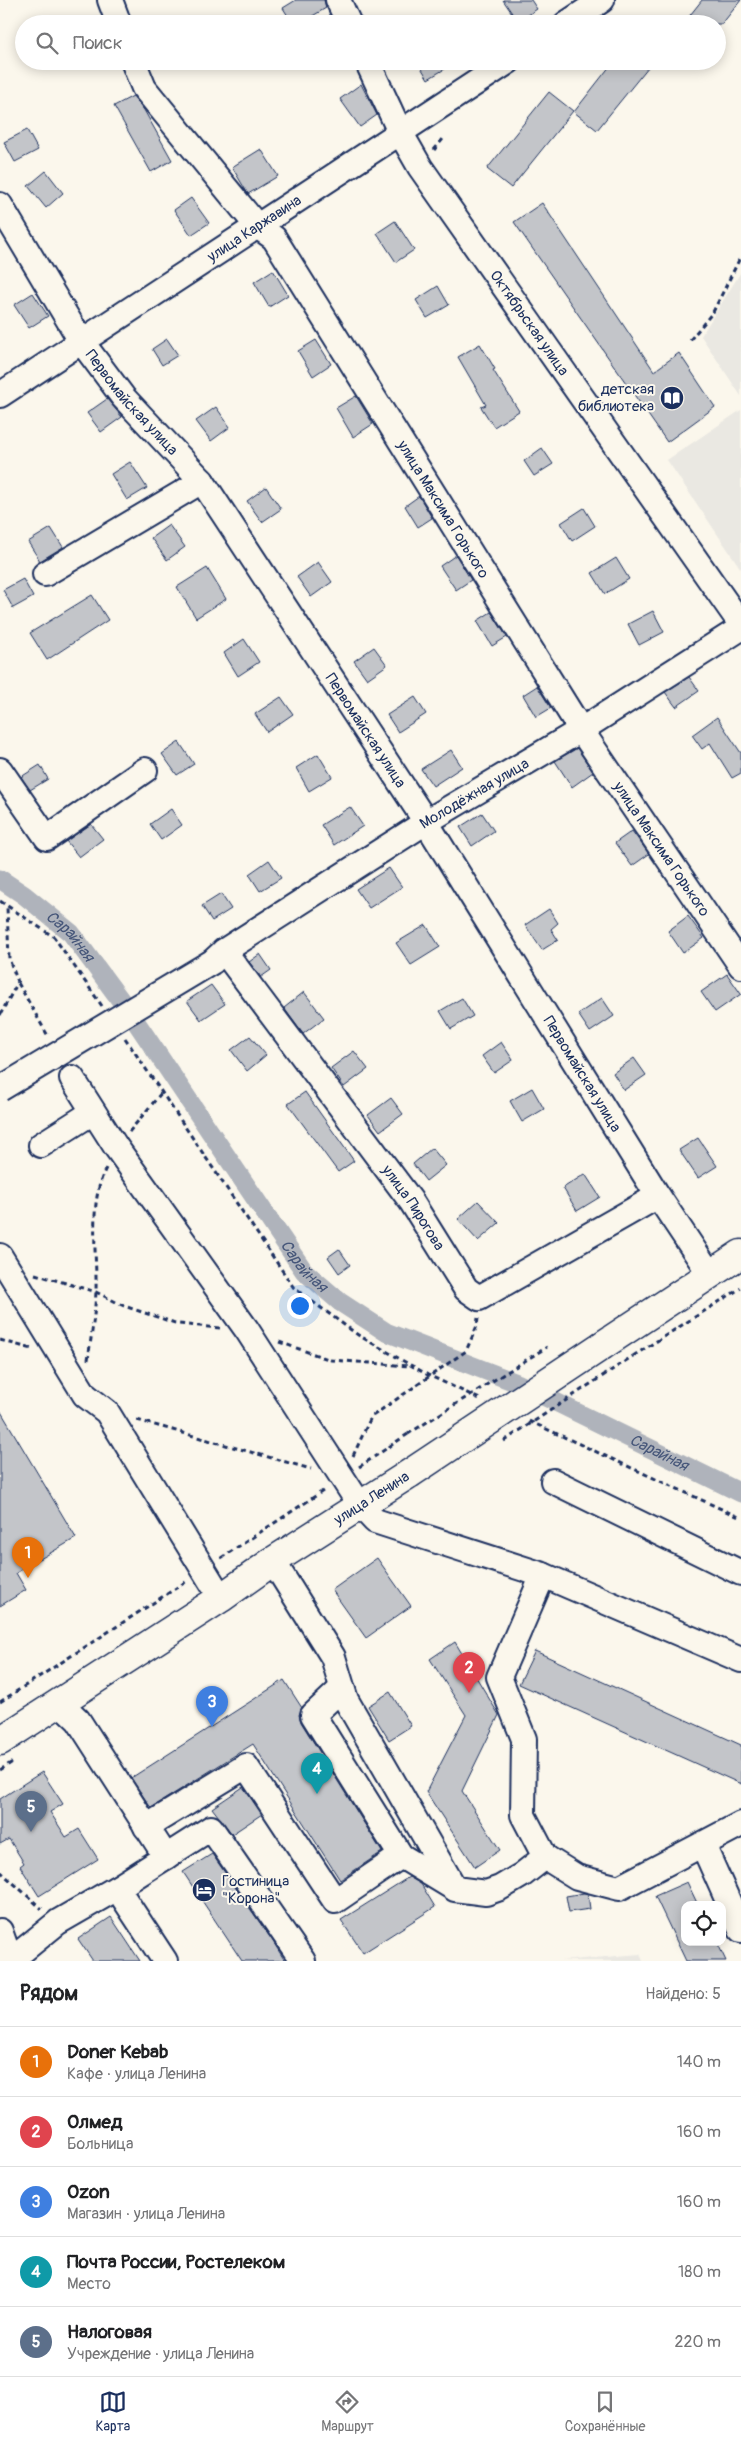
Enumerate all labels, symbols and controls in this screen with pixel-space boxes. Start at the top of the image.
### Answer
search box [15,15,726,70]
icon: search [33,29,61,57]
text: Поиск [73,31,123,55]
street label: улица Каржавина [203,191,305,266]
street label: Октябрьская улица [486,266,573,379]
street label: Первомайская улица [81,346,182,459]
place label: детская библиотека [578,380,654,416]
library icon: детская библиотека [659,385,685,411]
street label: улица Максима Горького [393,436,493,582]
street label: Первомайская улица [321,670,410,791]
street label: Молодёжная улица [416,754,532,833]
street label: улица Максима Горького [609,777,714,920]
water label: Сарайная [42,906,100,967]
street label: Первомайская улица [539,1012,625,1135]
street label: улица Пирогова [377,1160,449,1254]
water label: Сарайная [276,1236,333,1298]
your location [287,1293,313,1319]
water label: Сарайная [626,1430,693,1476]
street label: улица Ленина [329,1467,413,1530]
pin: 1 [12,1537,44,1578]
pin: 2 [453,1652,485,1693]
pin: 3 [196,1686,228,1727]
pin: 4 [301,1753,333,1794]
pin: 5 [15,1791,47,1832]
place label: Гостиница "Корона" [222,1872,289,1908]
hotel icon: Гостиница "Корона" [191,1877,217,1903]
map controls [681,1901,726,1946]
button: locate [681,1901,726,1946]
text: Рядом [20,1980,78,2007]
text: Найдено: 5 [645,1984,721,2004]
text: Doner Kebab [67,2040,168,2064]
text: 1 [33,2052,39,2072]
text: 140 m [677,2052,721,2072]
text: Кафе · улица Ленина [67,2064,206,2084]
text: Олмед [67,2110,122,2134]
text: 2 [32,2122,40,2142]
text: 160 m [677,2122,721,2142]
text: Больница [67,2134,134,2154]
text: Ozon [67,2180,110,2204]
text: 3 [32,2192,40,2212]
text: 160 m [677,2192,721,2212]
text: Магазин · улица Ленина [67,2204,225,2224]
text: Почта России, Ростелеком [67,2250,285,2274]
text: 4 [31,2262,41,2282]
text: 180 m [678,2262,721,2282]
text: Место [67,2274,111,2294]
text: Налоговая [67,2320,152,2344]
text: 5 [32,2332,40,2352]
text: 220 m [675,2332,721,2352]
text: Учреждение · улица Ленина [67,2344,254,2364]
tab: Карта [95,2388,130,2435]
tab: Маршрут [321,2388,374,2435]
tab: Сохранённые [565,2388,646,2435]

